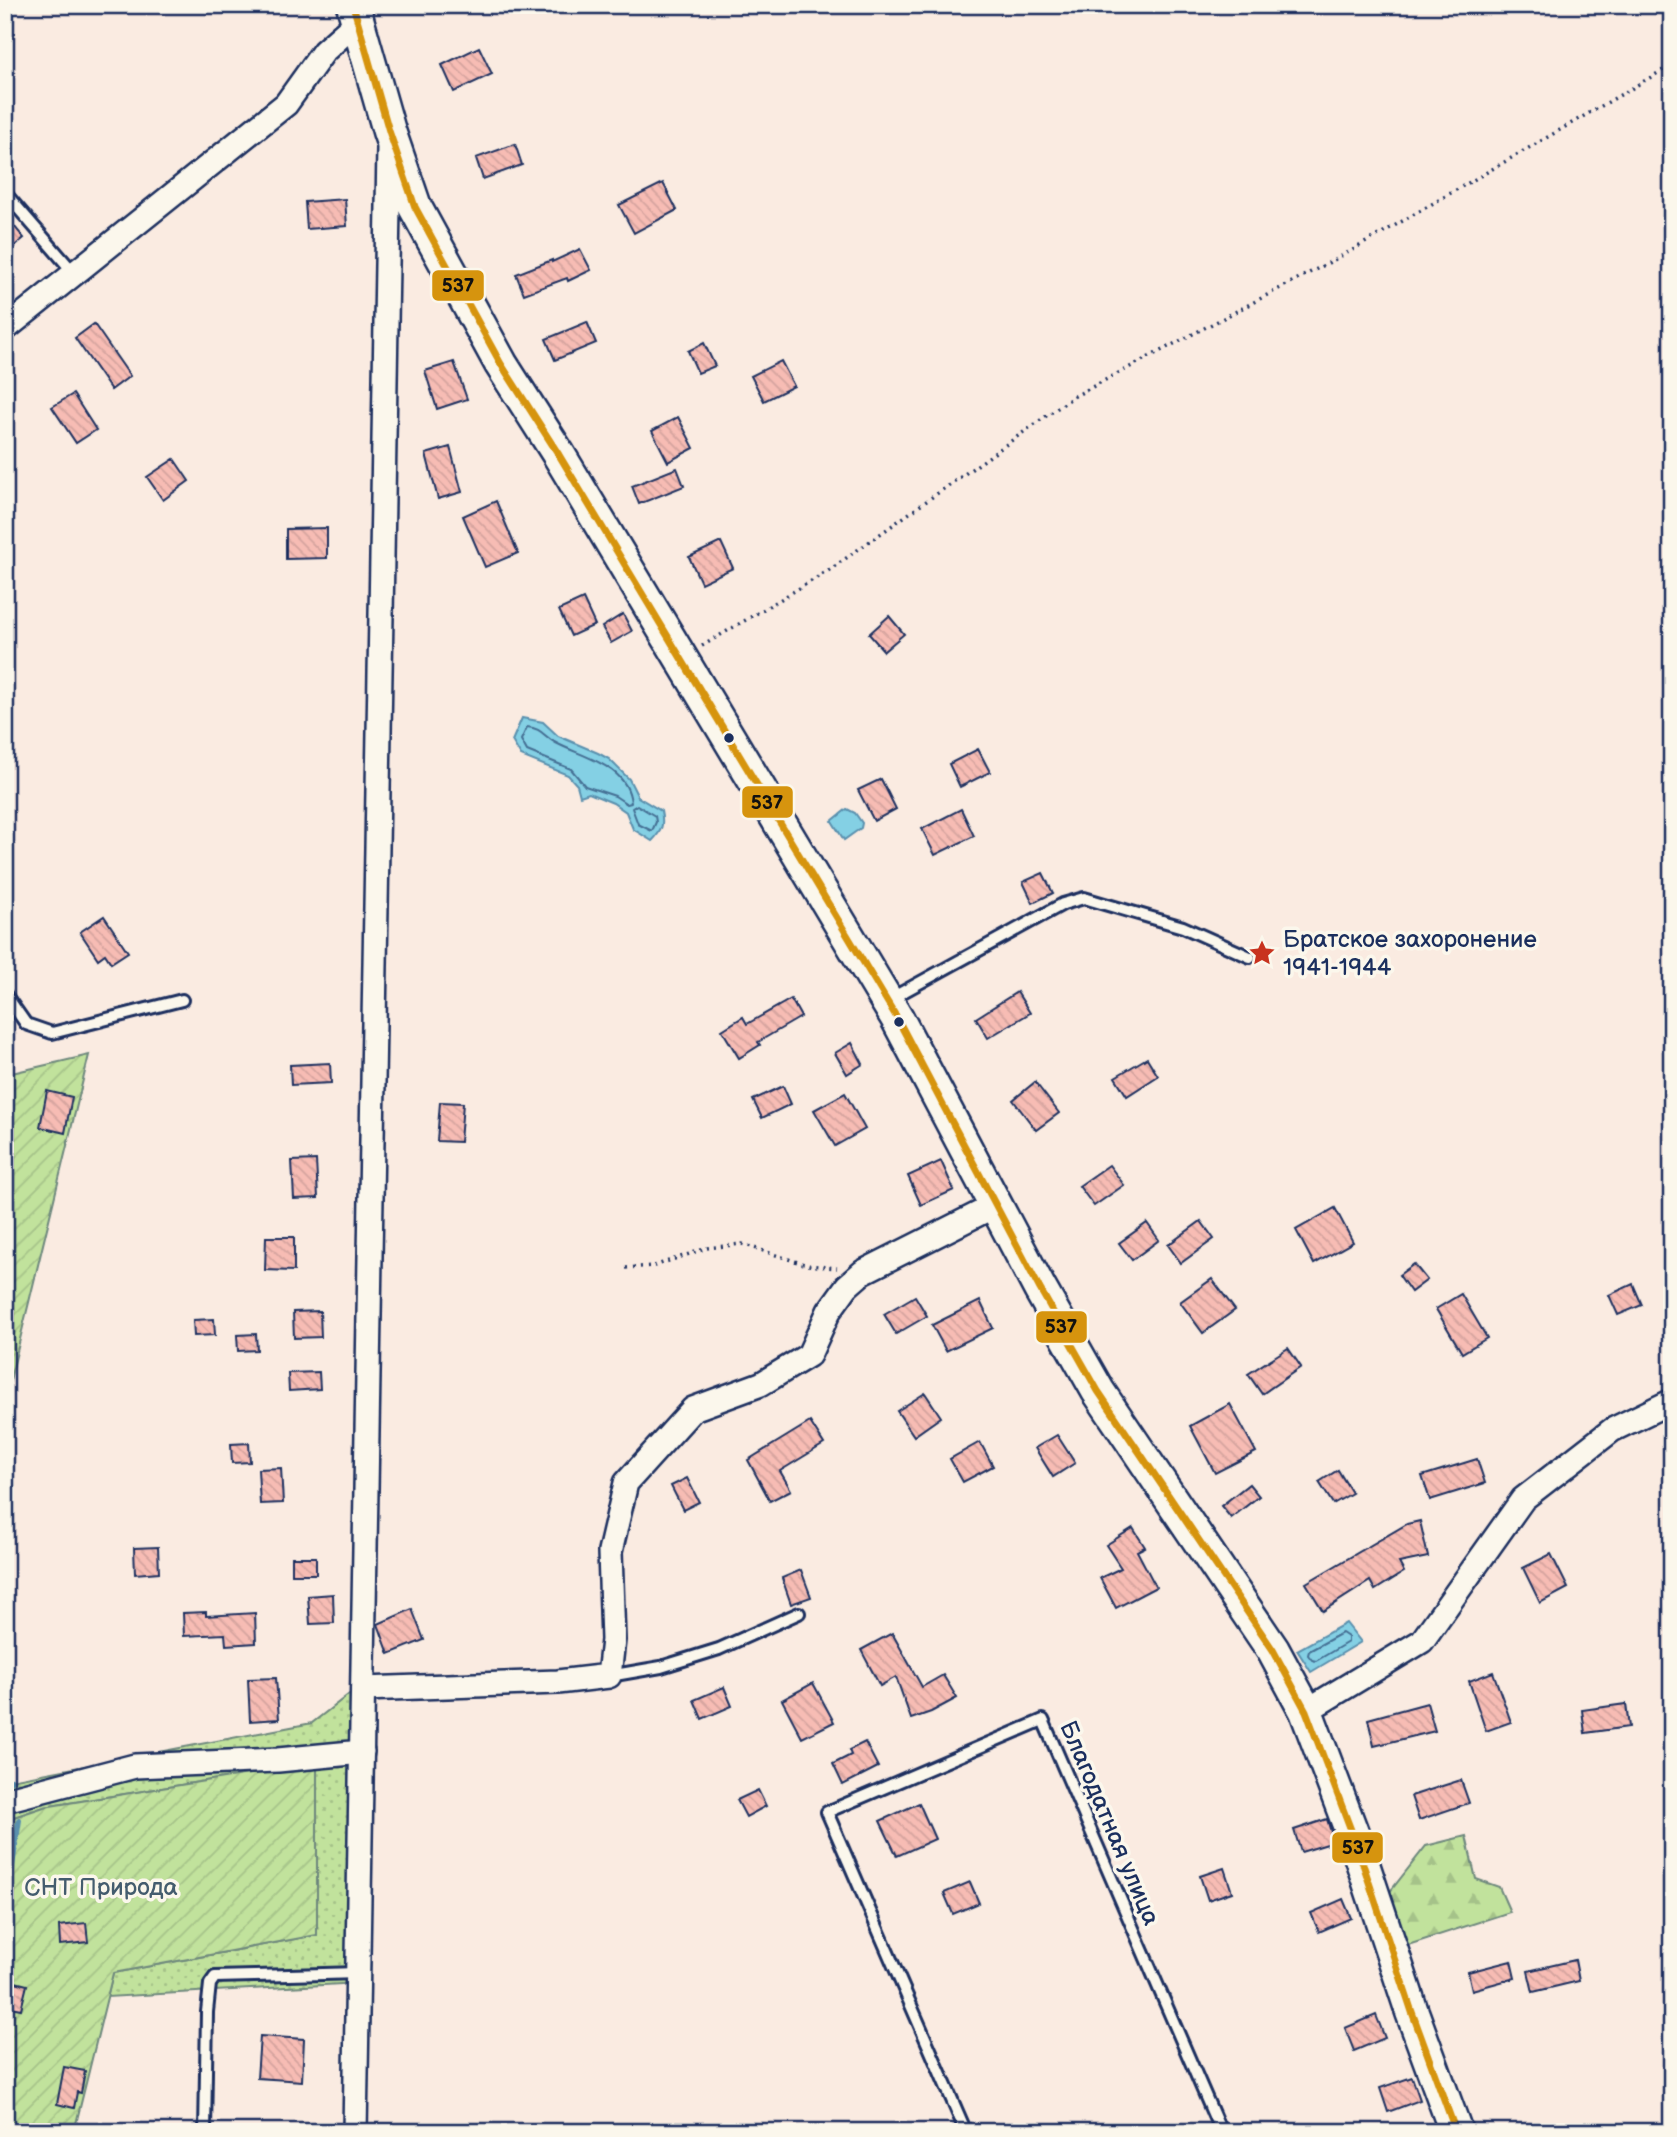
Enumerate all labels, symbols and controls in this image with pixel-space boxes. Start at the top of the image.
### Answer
line badge: 537 [431,269,485,302]
text: 537 [442,275,475,298]
unlabelled marker [722,731,736,745]
line badge: 537 [741,785,794,819]
text: 537 [751,792,784,815]
place label: Братское захоронение 1941-1944 [1283,925,1537,982]
place icon: Братское захоронение 1941-1944 [1247,938,1277,968]
unlabelled marker [892,1015,906,1029]
line badge: 537 [1035,1310,1088,1344]
text: 537 [1045,1316,1078,1339]
street label: Благодатная улица [1053,1717,1166,1930]
line badge: 537 [1331,1831,1384,1864]
text: 537 [1342,1837,1375,1860]
park label: СНТ Природа [24,1873,178,1902]

